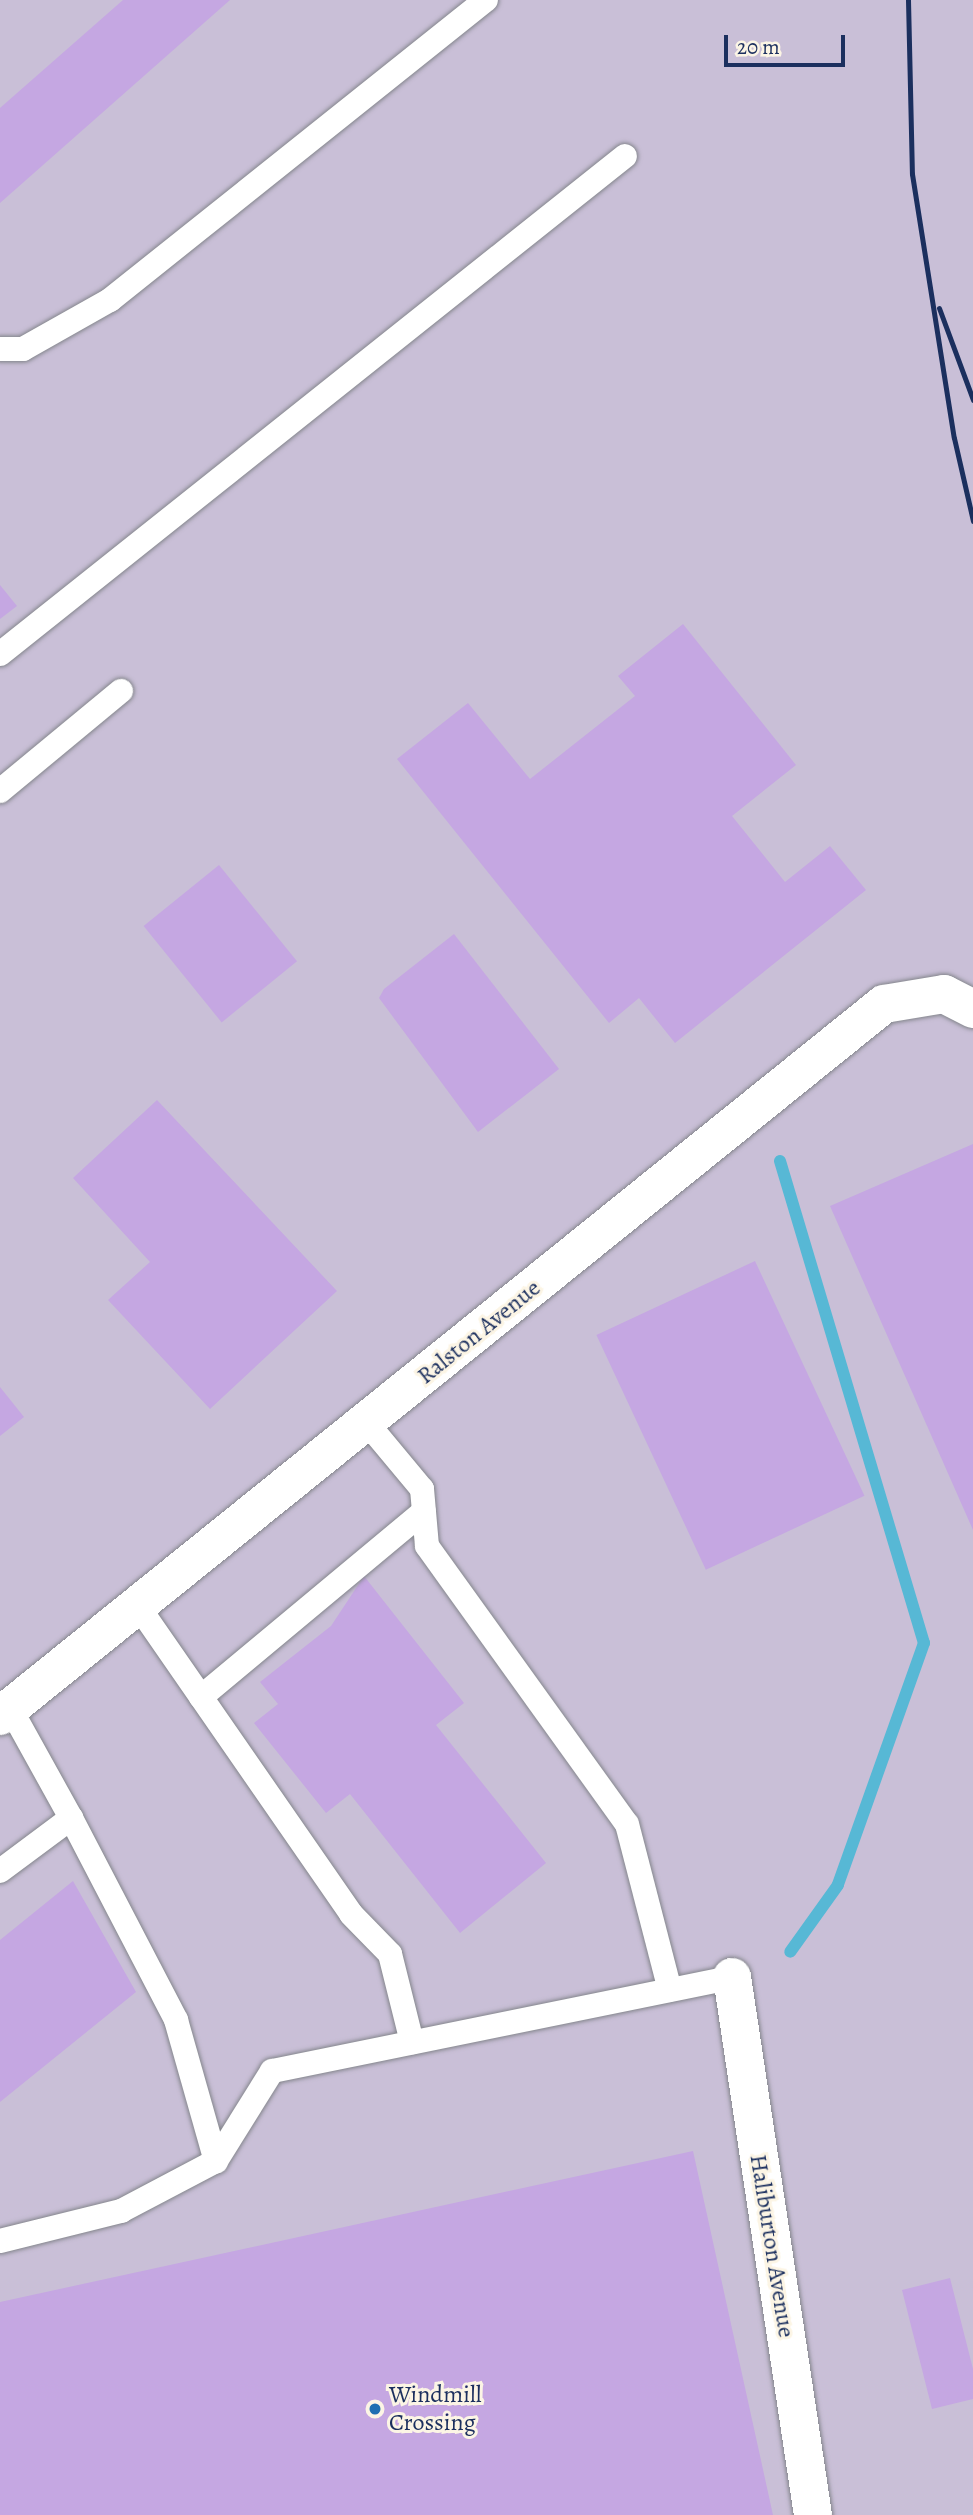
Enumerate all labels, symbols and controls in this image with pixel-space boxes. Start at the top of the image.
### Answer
scale bar [728,21,849,65]
text: 20 m [737,33,780,61]
street label: Ralston Avenue [412,1274,546,1390]
street label: Haliburton Avenue [743,2152,801,2340]
place label: Windmill Crossing [389,2381,482,2437]
marker: Windmill Crossing [367,2401,383,2417]

